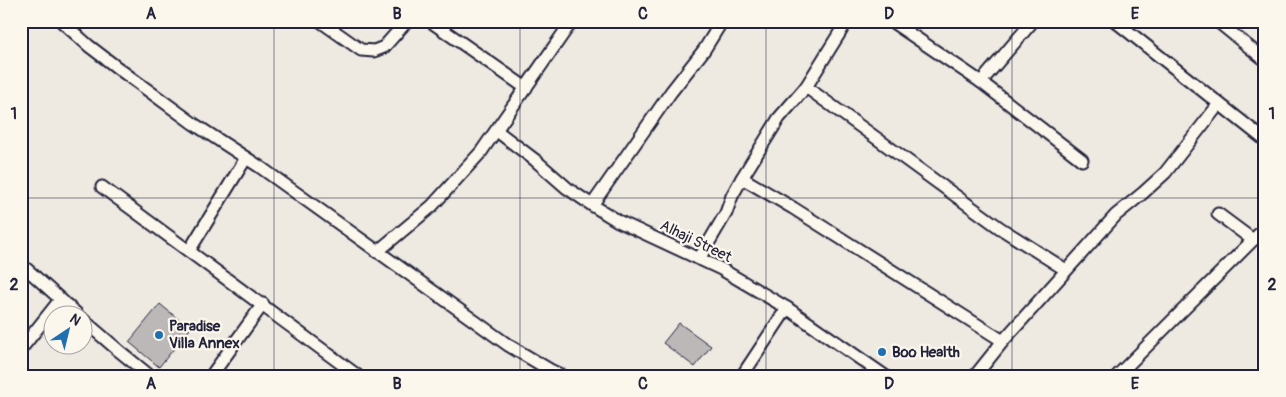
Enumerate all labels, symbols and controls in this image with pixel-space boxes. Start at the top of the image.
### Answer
text: A [146,4,157,24]
text: B [392,4,402,24]
text: C [638,4,648,24]
text: D [884,4,894,24]
text: E [1131,4,1140,24]
text: 1 [11,104,17,124]
text: 1 [1269,104,1275,124]
street label: Alhaji Street [657,216,736,267]
text: 2 [10,275,19,295]
text: 2 [1268,275,1277,295]
north arrow [42,304,92,354]
text: N [66,310,84,329]
place label: Paradise Villa Annex [169,317,240,353]
marker: Paradise Villa Annex [153,329,165,341]
place label: Boo Health [892,343,960,362]
marker: Boo Health [876,346,888,358]
text: A [146,374,157,394]
text: B [392,374,402,394]
text: C [638,374,648,394]
text: D [884,374,894,394]
text: E [1131,374,1140,394]

